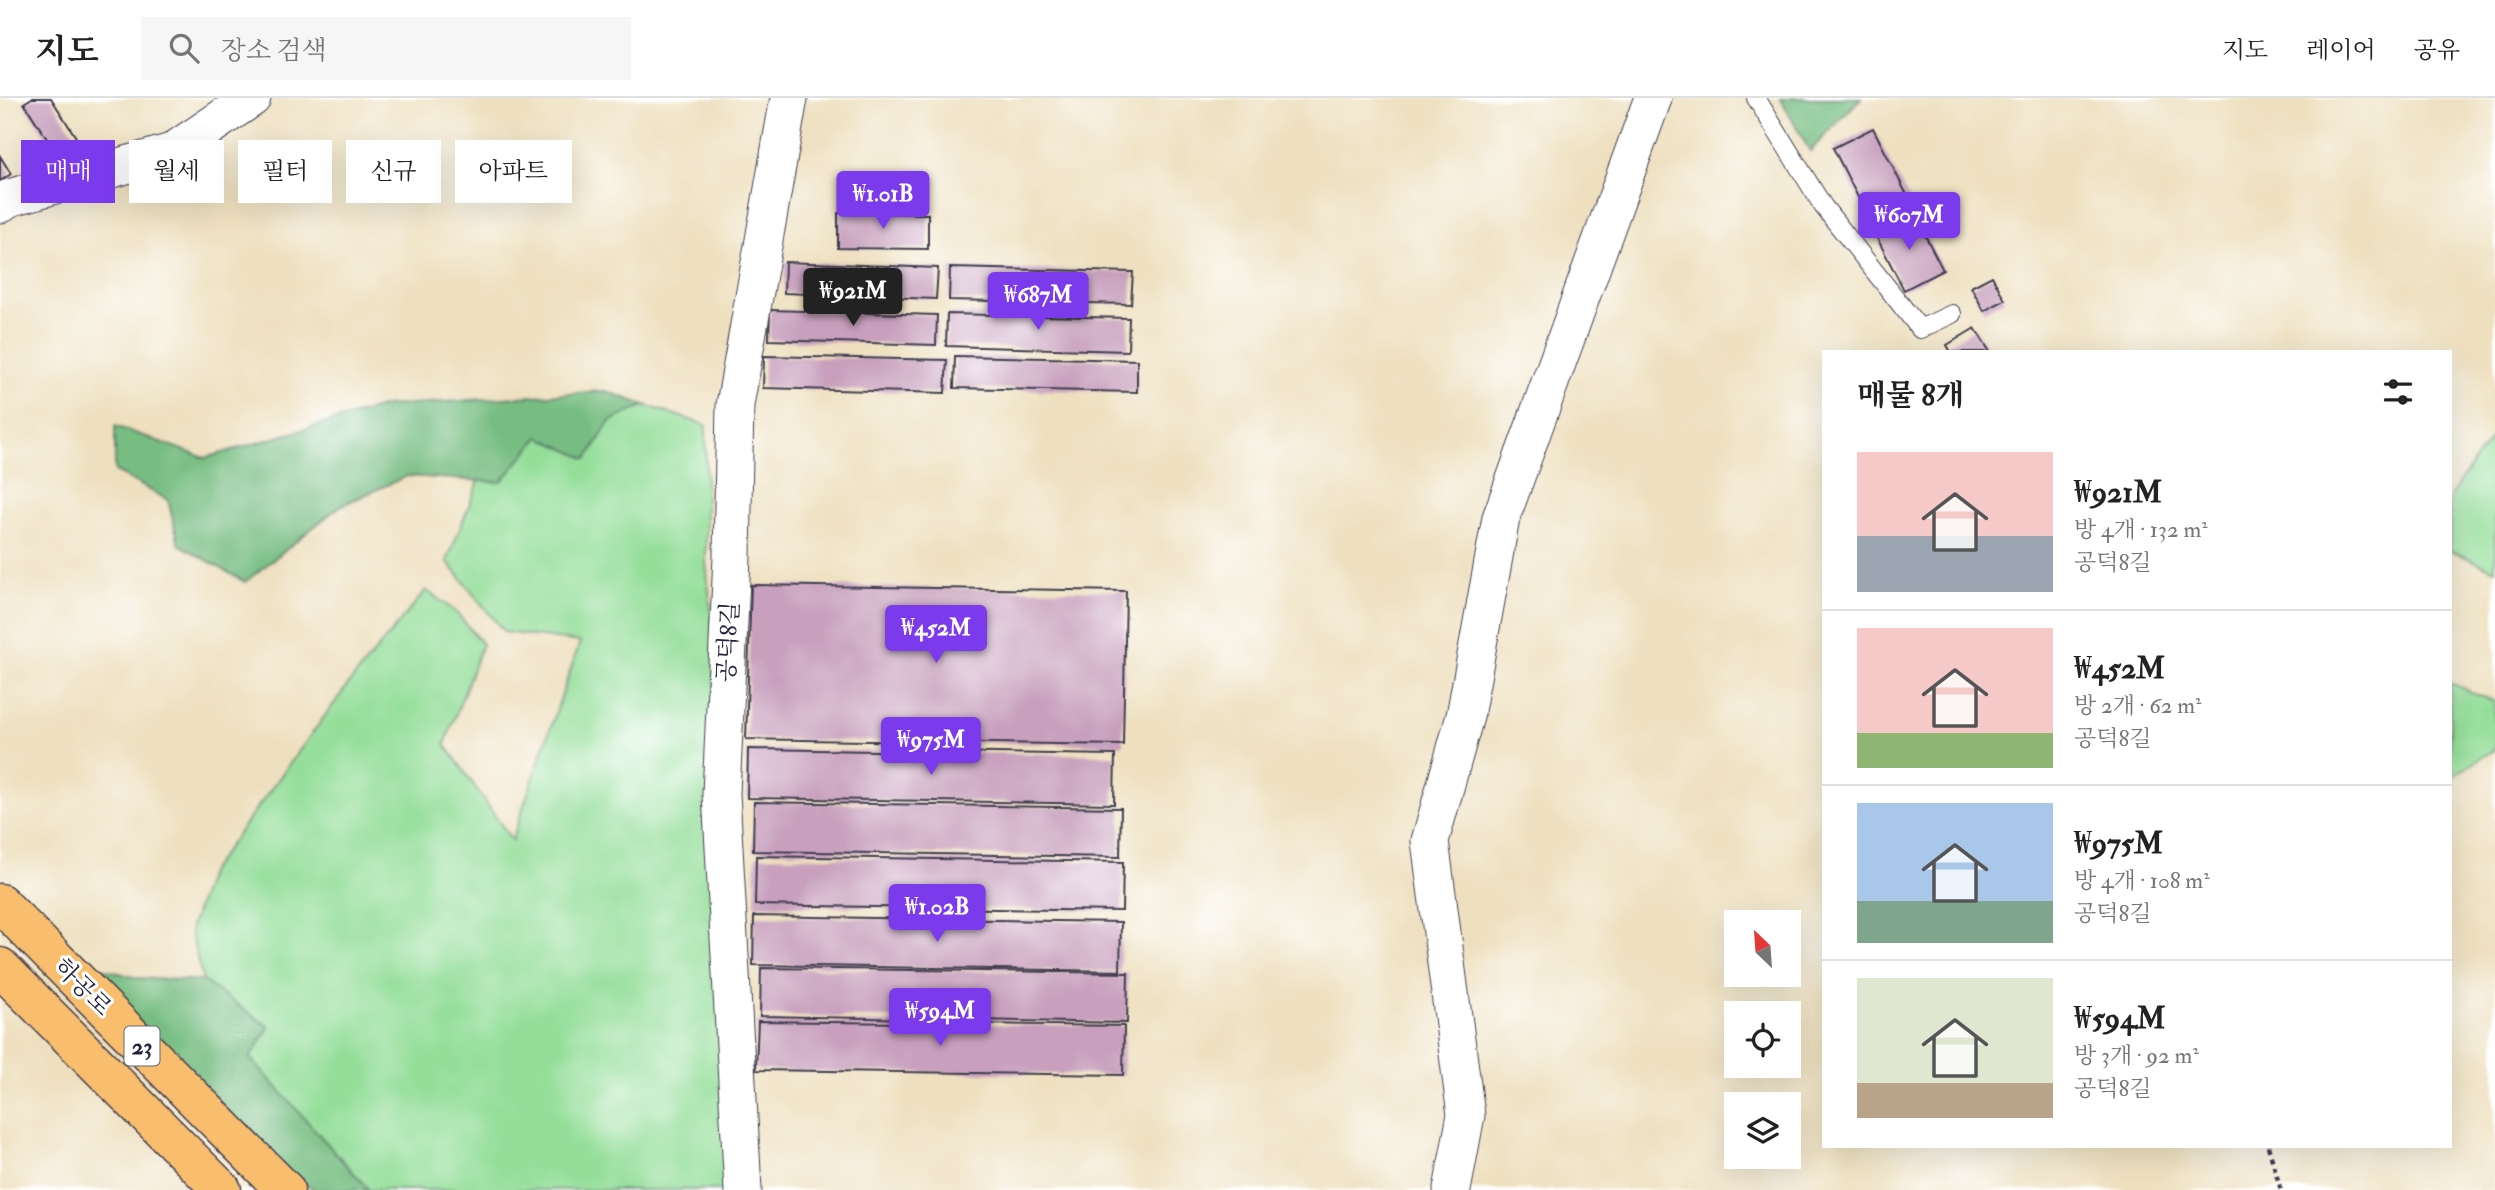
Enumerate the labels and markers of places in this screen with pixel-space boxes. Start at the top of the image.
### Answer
pin: ₩1.01B [826,172,940,231]
pin: ₩607M [1860,192,1958,252]
pin: ₩921M [804,268,902,328]
pin: ₩687M [989,272,1087,332]
pin: ₩452M [887,606,985,665]
pin: ₩975M [882,718,980,777]
pin: ₩1.02B [880,884,994,944]
pin: ₩594M [891,988,989,1048]

